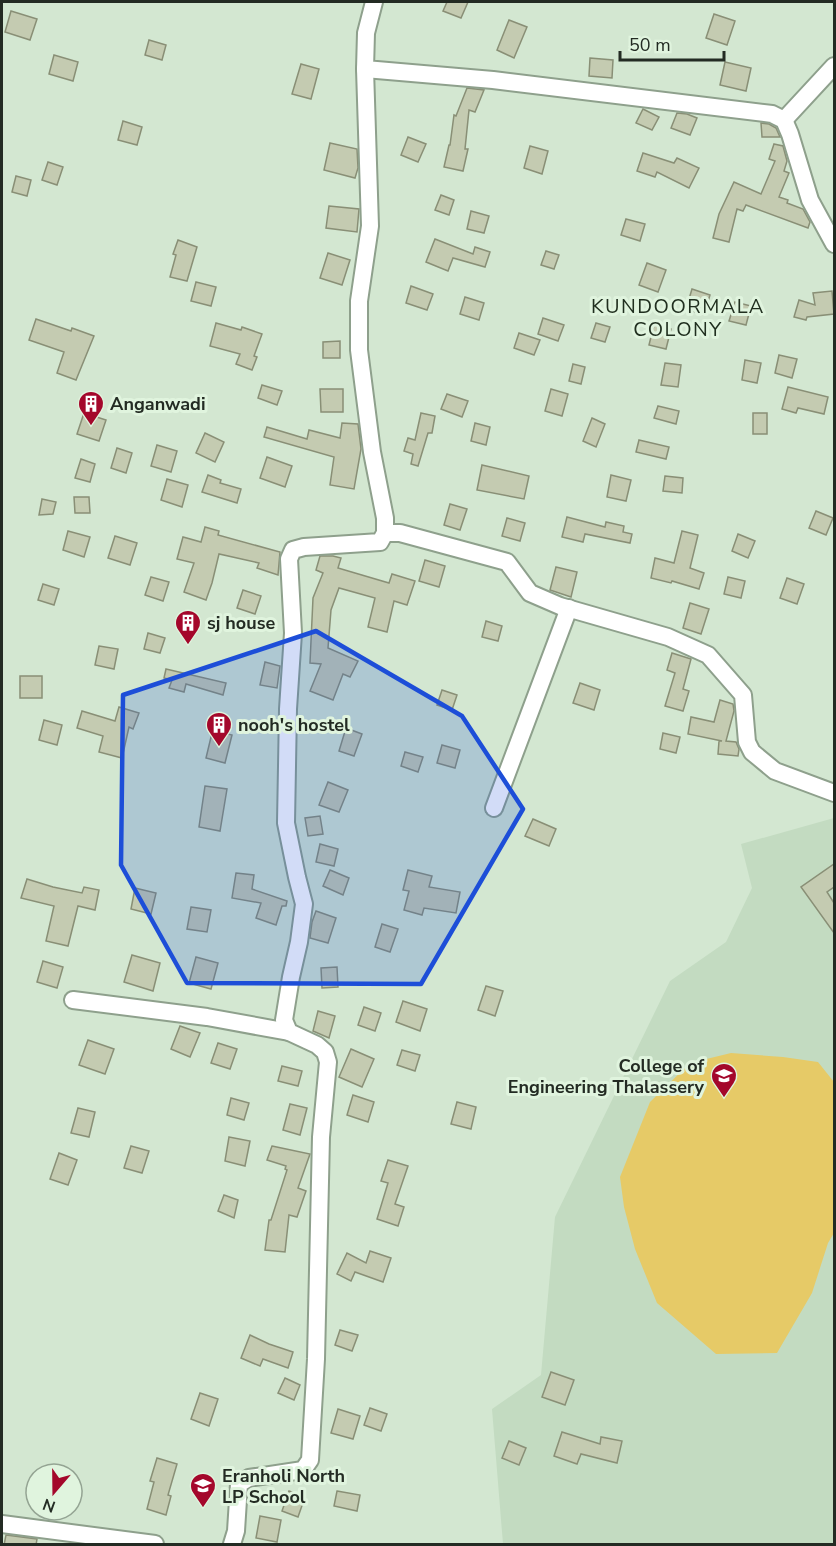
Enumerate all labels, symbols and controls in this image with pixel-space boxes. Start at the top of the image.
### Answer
scale bar [620,24,724,62]
text: 50 m [629,33,671,57]
district label: KUNDOORMALA COLONY [591,293,765,343]
building icon: Anganwadi [76,389,106,427]
place label: Anganwadi [110,392,206,416]
building icon: sj house [173,608,203,646]
place label: sj house [207,611,275,635]
building icon: nooh's hostel [204,710,234,748]
place label: nooh's hostel [238,713,350,737]
place label: College of Engineering Thalassery [508,1054,705,1099]
school or university icon: College of Engineering Thalassery [709,1061,739,1099]
north arrow [24,1462,84,1522]
place label: Eranholi North LP School [222,1464,345,1509]
school or university icon: Eranholi North LP School [188,1471,218,1509]
text: N [40,1493,59,1518]

